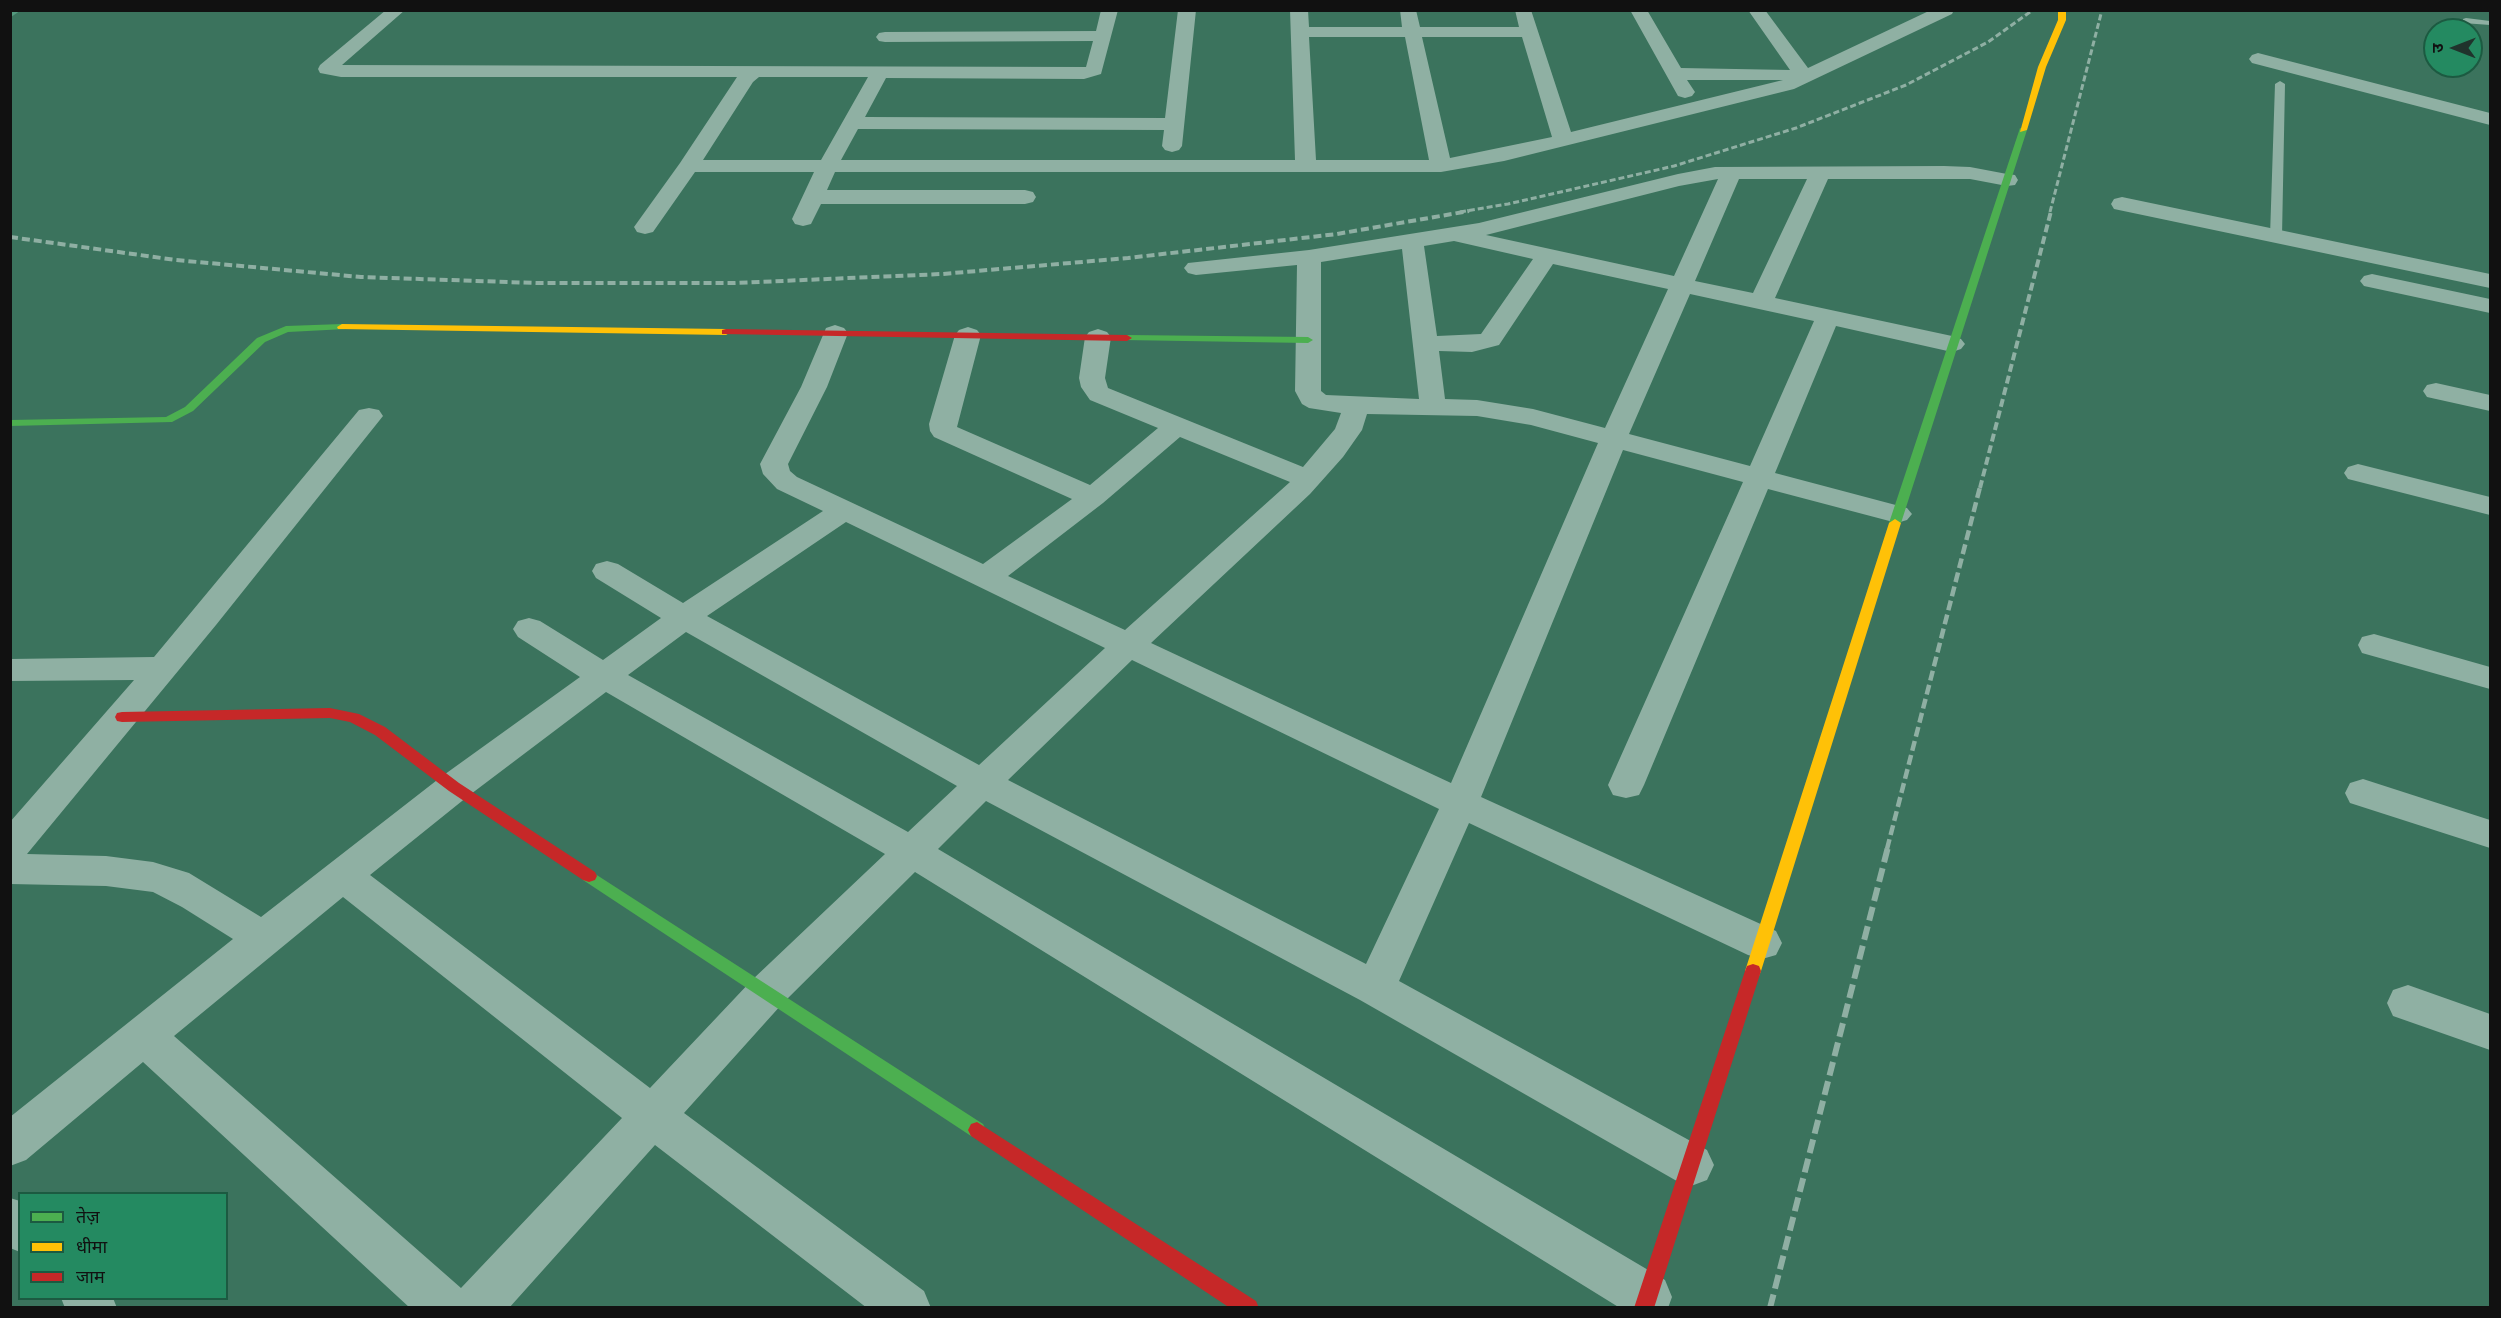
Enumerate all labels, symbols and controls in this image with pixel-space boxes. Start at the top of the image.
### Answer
north arrow [2423,18,2483,78]
text: उ [2427,43,2447,53]
legend [18,1192,228,1300]
text: तेज़ [76,1205,100,1228]
text: धीमा [76,1235,107,1258]
text: जाम [76,1265,105,1288]

